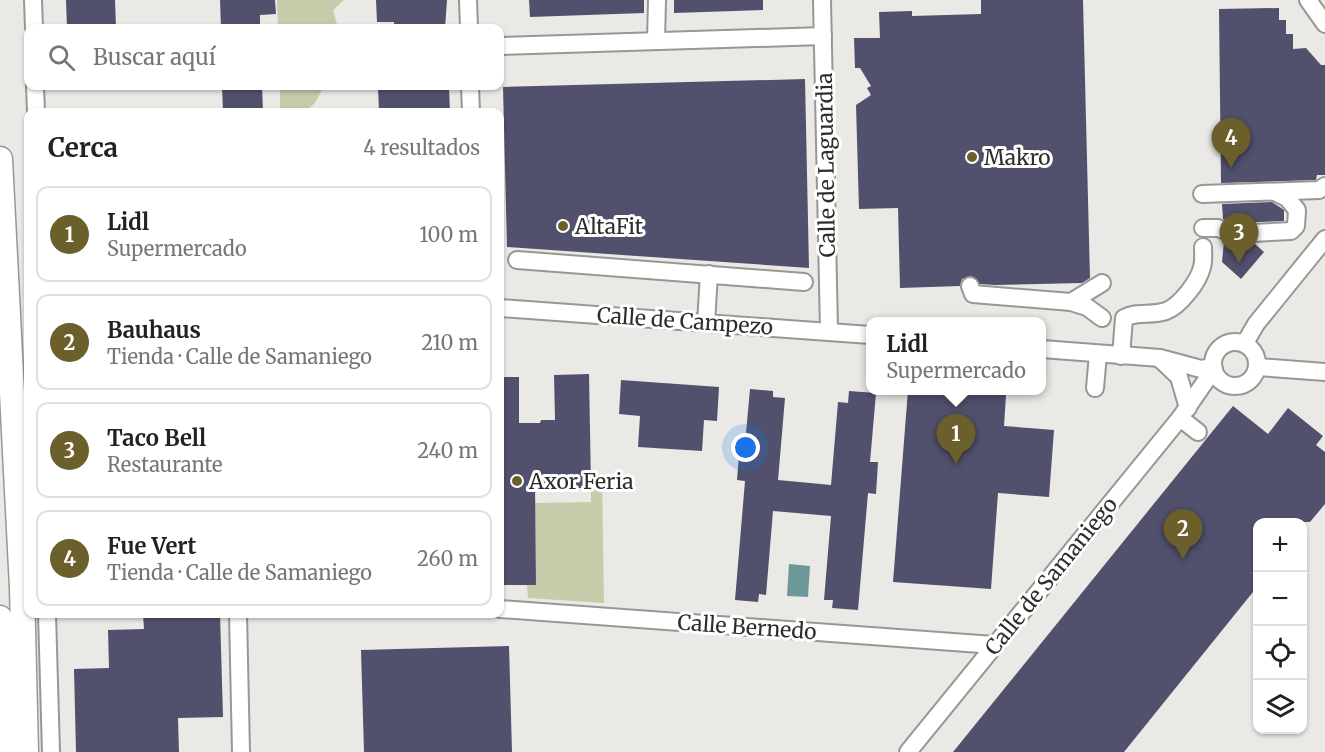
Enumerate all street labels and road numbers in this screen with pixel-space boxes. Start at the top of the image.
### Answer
street label: Calle de Laguardia [811,72,841,258]
street label: Calle de Campezo [596,301,774,341]
street label: Calle de Samaniego [979,492,1123,660]
street label: Calle Bernedo [676,609,818,645]

